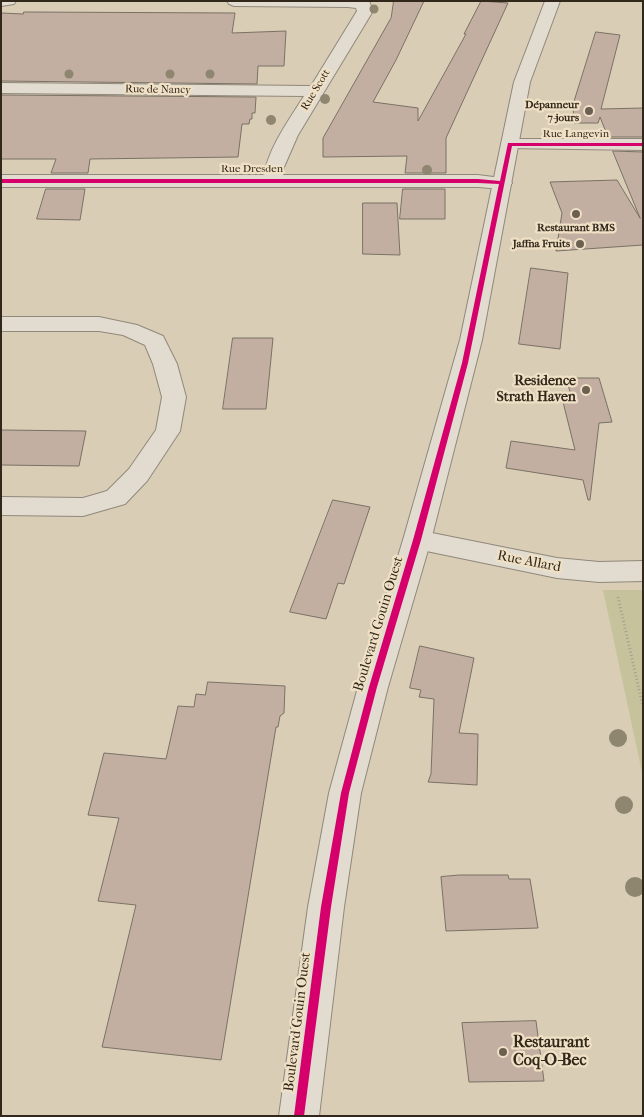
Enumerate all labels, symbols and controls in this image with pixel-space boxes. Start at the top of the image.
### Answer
street label: Rue Scott [299,67,333,113]
street label: Rue de Nancy [125,83,191,97]
place label: Dépanneur 7-jours [525,98,579,124]
marker: Dépanneur 7-jours [583,105,595,117]
street label: Rue Langevin [543,127,609,141]
street label: Rue Dresden [221,162,283,176]
marker: Restaurant BMS [570,208,582,220]
place label: Restaurant BMS [537,221,615,235]
place label: Jaffna Fruits [513,237,570,251]
marker: Jaffna Fruits [574,238,586,250]
place label: Residence Strath Haven [496,374,576,407]
marker: Residence Strath Haven [580,384,592,396]
street label: Rue Allard [496,548,562,576]
street label: Boulevard Gouin Ouest [350,554,408,694]
street label: Boulevard Gouin Ouest [281,951,315,1093]
place label: Restaurant Coq-O-Bec [513,1033,589,1071]
marker: Restaurant Coq-O-Bec [497,1046,509,1058]

